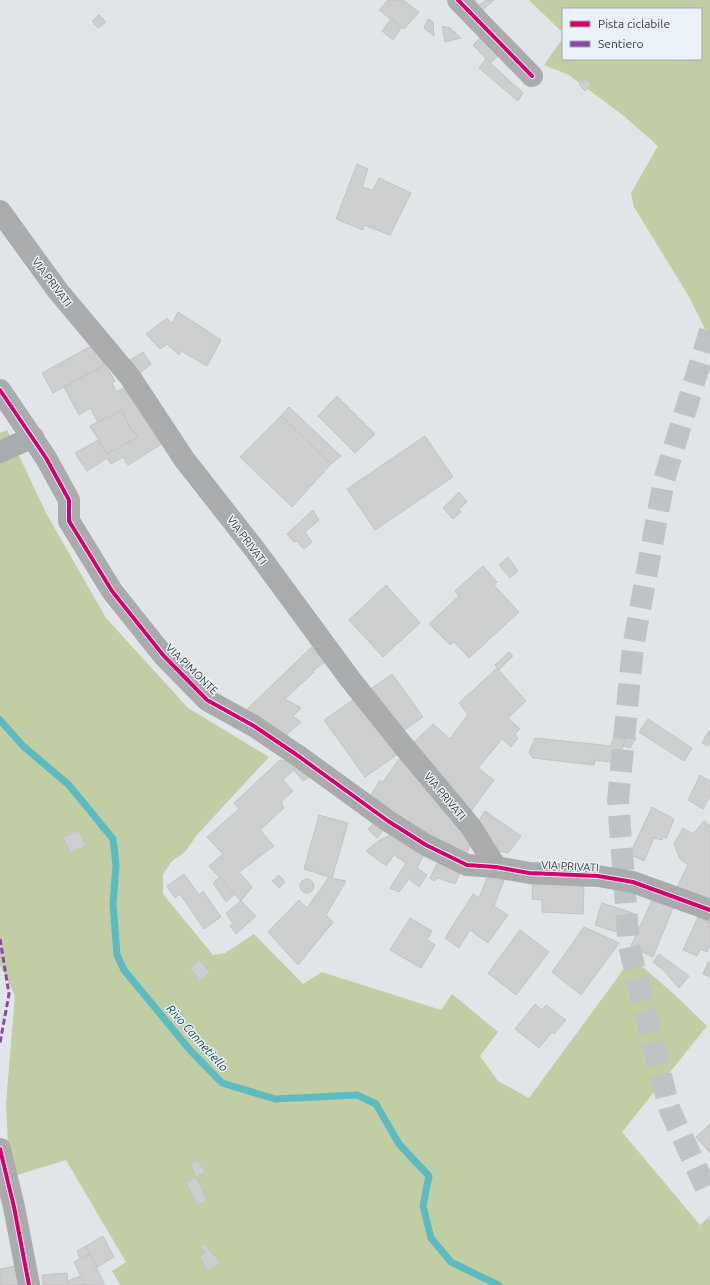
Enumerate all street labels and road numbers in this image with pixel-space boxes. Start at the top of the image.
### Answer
street label: VIA PRIVATI [30,255,74,309]
street label: VIA PRIVATI [225,513,269,567]
street label: VIA PIMONTE [164,641,220,697]
street label: VIA PRIVATI [422,770,468,822]
street label: VIA PRIVATI [541,859,599,873]

